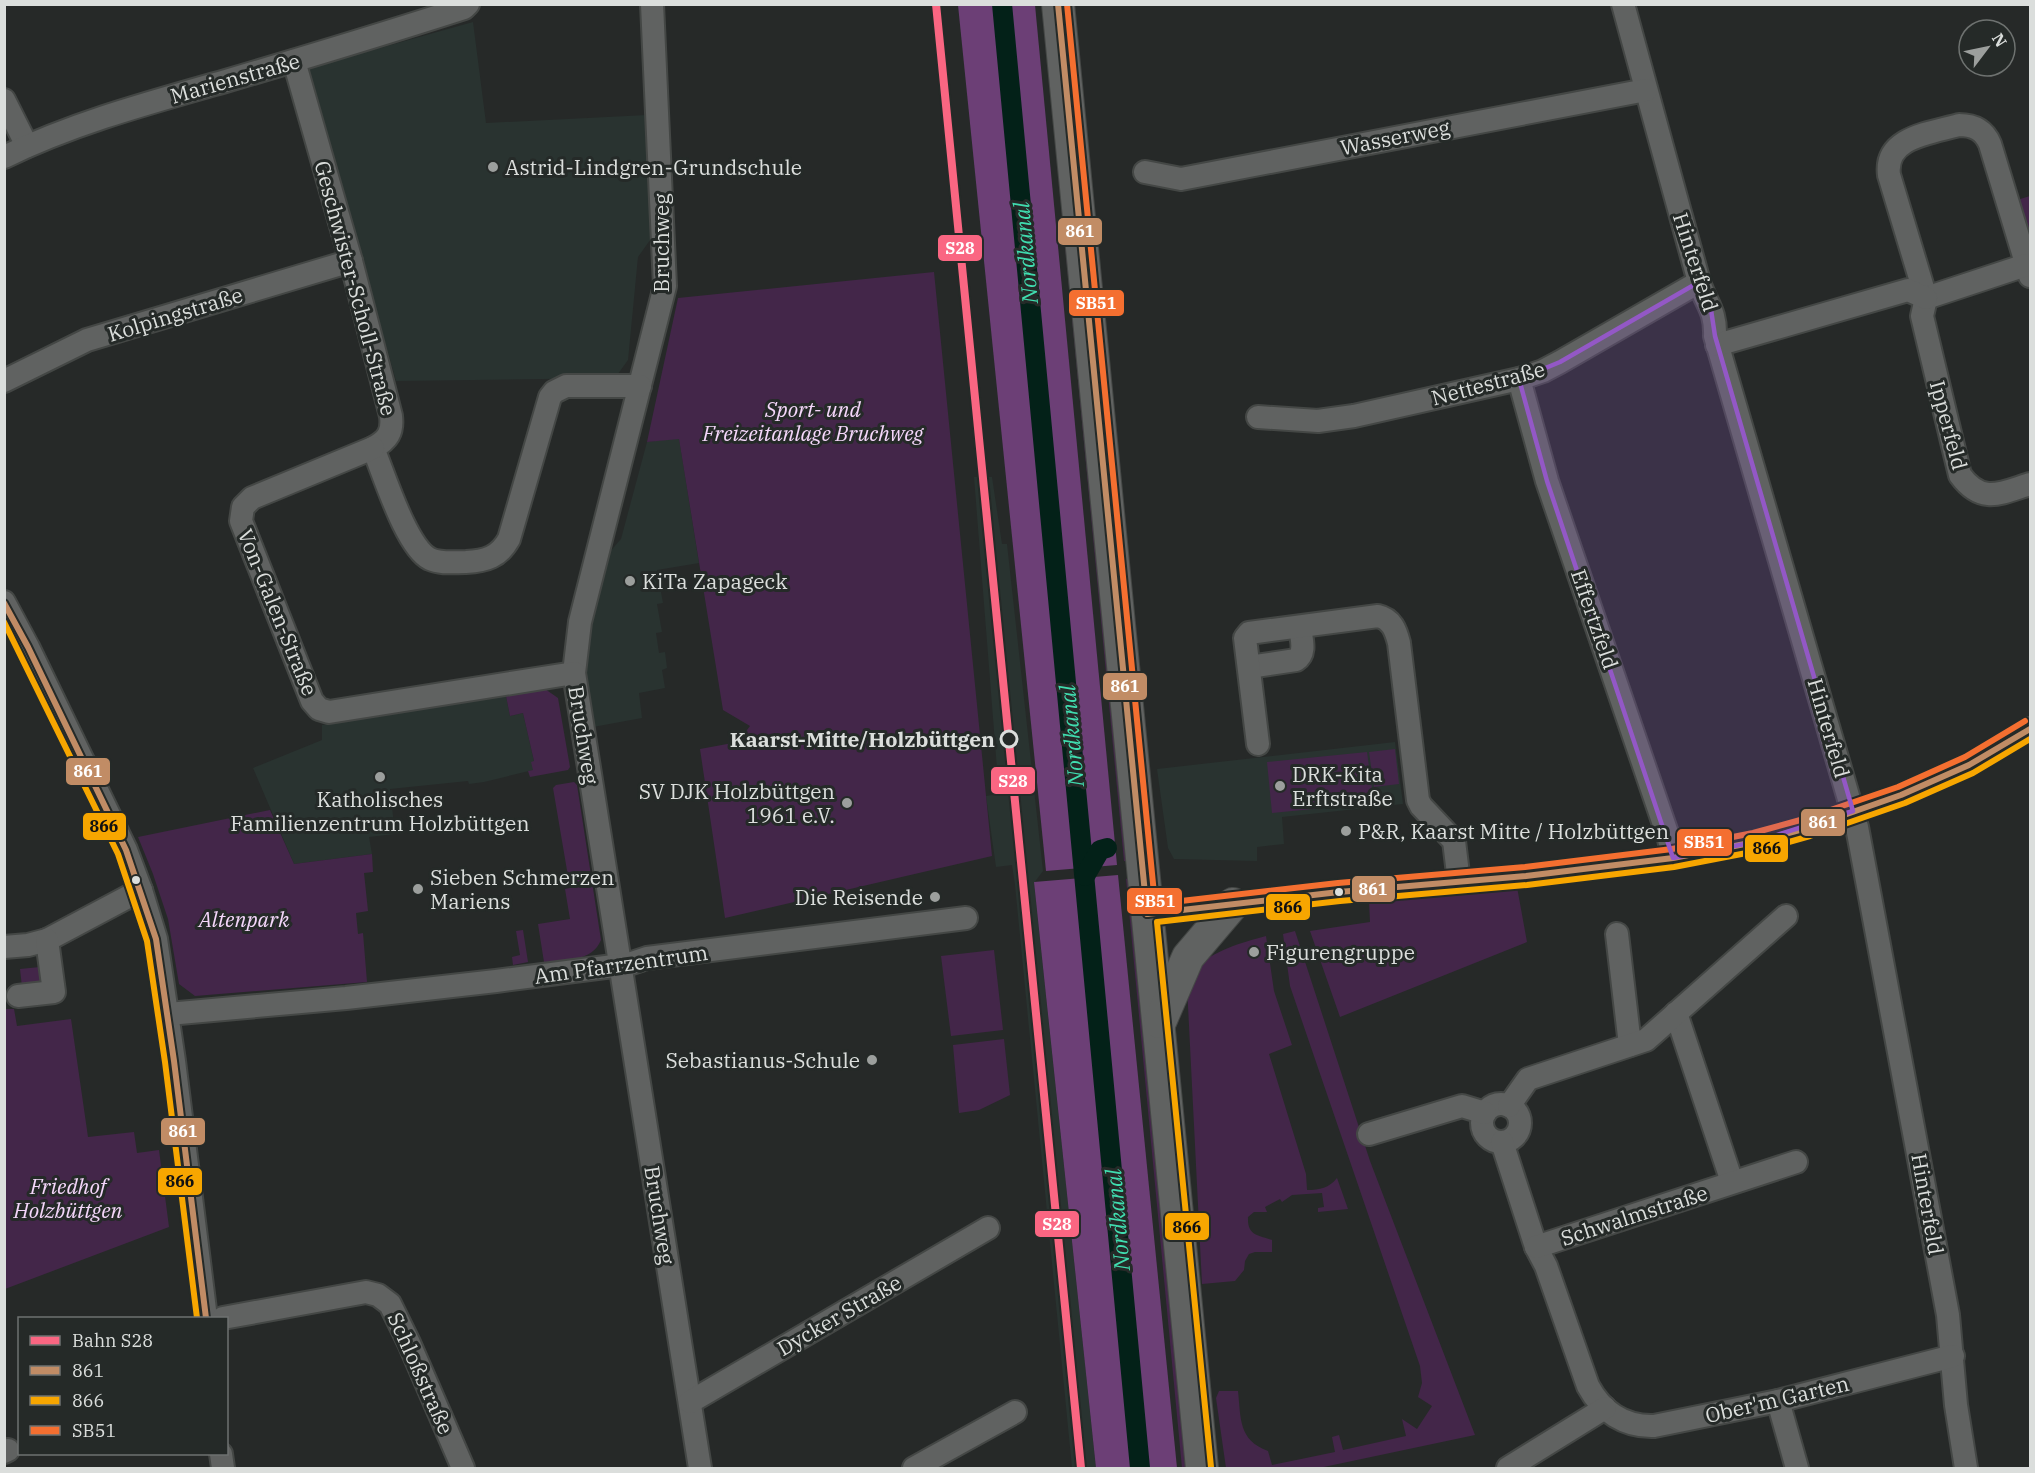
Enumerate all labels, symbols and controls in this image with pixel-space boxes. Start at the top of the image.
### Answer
north arrow [1957,18,2017,78]
text: N [1988,29,2012,51]
street label: Marienstraße [167,46,303,110]
street label: Wasserweg [1338,113,1453,161]
place label: Astrid-Lindgren-Grundschule [505,153,802,181]
street label: Geschwister-Scholl-Straße [308,157,404,419]
marker: Astrid-Lindgren-Grundschule [486,160,500,174]
street label: Bruchweg [647,193,675,293]
water label: Nordkanal [1006,200,1044,306]
street label: Hinterfeld [1667,209,1725,315]
line badge: 861 [1057,217,1103,246]
text: 861 [1066,221,1094,241]
line badge: S28 [937,234,983,262]
text: S28 [945,238,975,258]
street label: Kolpingstraße [104,280,246,348]
line badge: SB51 [1068,289,1125,317]
text: SB51 [1076,293,1116,313]
street label: Nettestraße [1428,354,1548,412]
street label: Ipperfeld [1924,377,1974,473]
park label: Sport- und Freizeitanlage Bruchweg [702,395,925,447]
street label: Von-Galen-Straße [232,524,324,700]
street label: Effertzfeld [1565,565,1625,673]
place label: KiTa Zapageck [642,567,788,595]
marker: KiTa Zapageck [623,574,637,588]
line badge: 861 [1102,672,1148,701]
street label: Hinterfeld [1801,675,1857,781]
text: 861 [1111,676,1139,696]
water label: Nordkanal [1052,683,1090,789]
street label: Bruchweg [562,684,606,787]
place label: Kaarst-Mitte/Holzbüttgen [730,725,995,753]
marker: Kaarst-Mitte/Holzbüttgen [1000,730,1018,748]
line badge: 861 [65,757,111,786]
place label: DRK-Kita Erftstraße [1292,760,1393,812]
text: 861 [74,761,102,781]
line badge: S28 [990,766,1036,795]
marker: Katholisches Familienzentrum Holzbüttgen [373,770,387,784]
text: S28 [998,771,1028,791]
place label: SV DJK Holzbüttgen 1961 e.V. [639,777,835,829]
marker: DRK-Kita Erftstraße [1273,779,1287,793]
place label: Katholisches Familienzentrum Holzbüttgen [230,785,530,837]
marker: SV DJK Holzbüttgen 1961 e.V. [840,796,854,810]
line badge: 861 [1800,808,1846,837]
line badge: 866 [82,812,127,841]
text: 861 [1809,812,1837,832]
text: 866 [90,816,118,836]
place label: P&R, Kaarst Mitte / Holzbüttgen [1358,817,1669,845]
marker: P&R, Kaarst Mitte / Holzbüttgen [1339,824,1353,838]
line badge: SB51 [1676,828,1733,857]
text: SB51 [1684,832,1724,852]
line badge: 866 [1744,834,1789,863]
text: 866 [1753,838,1781,858]
place label: Sieben Schmerzen Mariens [430,863,615,915]
unlabelled marker [130,874,142,886]
line badge: 861 [1351,875,1396,903]
text: 861 [1359,879,1387,899]
marker: Sieben Schmerzen Mariens [411,882,425,896]
place label: Die Reisende [795,883,923,911]
unlabelled marker [1333,886,1345,898]
line badge: SB51 [1126,887,1183,915]
marker: Die Reisende [928,890,942,904]
text: SB51 [1135,891,1175,911]
line badge: 866 [1265,893,1311,921]
text: 866 [1274,897,1302,917]
park label: Altenpark [197,905,290,933]
street label: Am Pfarrzentrum [532,938,710,990]
place label: Figurengruppe [1266,938,1415,966]
marker: Figurengruppe [1247,945,1261,959]
place label: Sebastianus-Schule [665,1046,860,1074]
marker: Sebastianus-Schule [865,1053,879,1067]
line badge: 861 [160,1117,206,1146]
text: 861 [169,1121,197,1141]
street label: Hinterfeld [1905,1151,1951,1257]
street label: Bruchweg [638,1164,682,1267]
line badge: 866 [157,1167,203,1196]
water label: Nordkanal [1098,1167,1136,1273]
text: 866 [166,1171,194,1191]
park label: Friedhof Holzbüttgen [12,1172,123,1224]
street label: Schwalmstraße [1557,1178,1711,1252]
line badge: S28 [1034,1210,1080,1238]
line badge: 866 [1164,1212,1210,1241]
text: S28 [1042,1214,1072,1234]
text: 866 [1173,1217,1201,1237]
street label: Dycker Straße [772,1268,906,1362]
street label: Schloßstraße [382,1308,460,1438]
legend [18,1317,228,1455]
text: Bahn S28 [72,1329,153,1352]
text: 861 [72,1359,104,1382]
street label: Ober'm Garten [1702,1369,1852,1429]
text: 866 [72,1389,104,1412]
text: SB51 [72,1419,116,1442]

